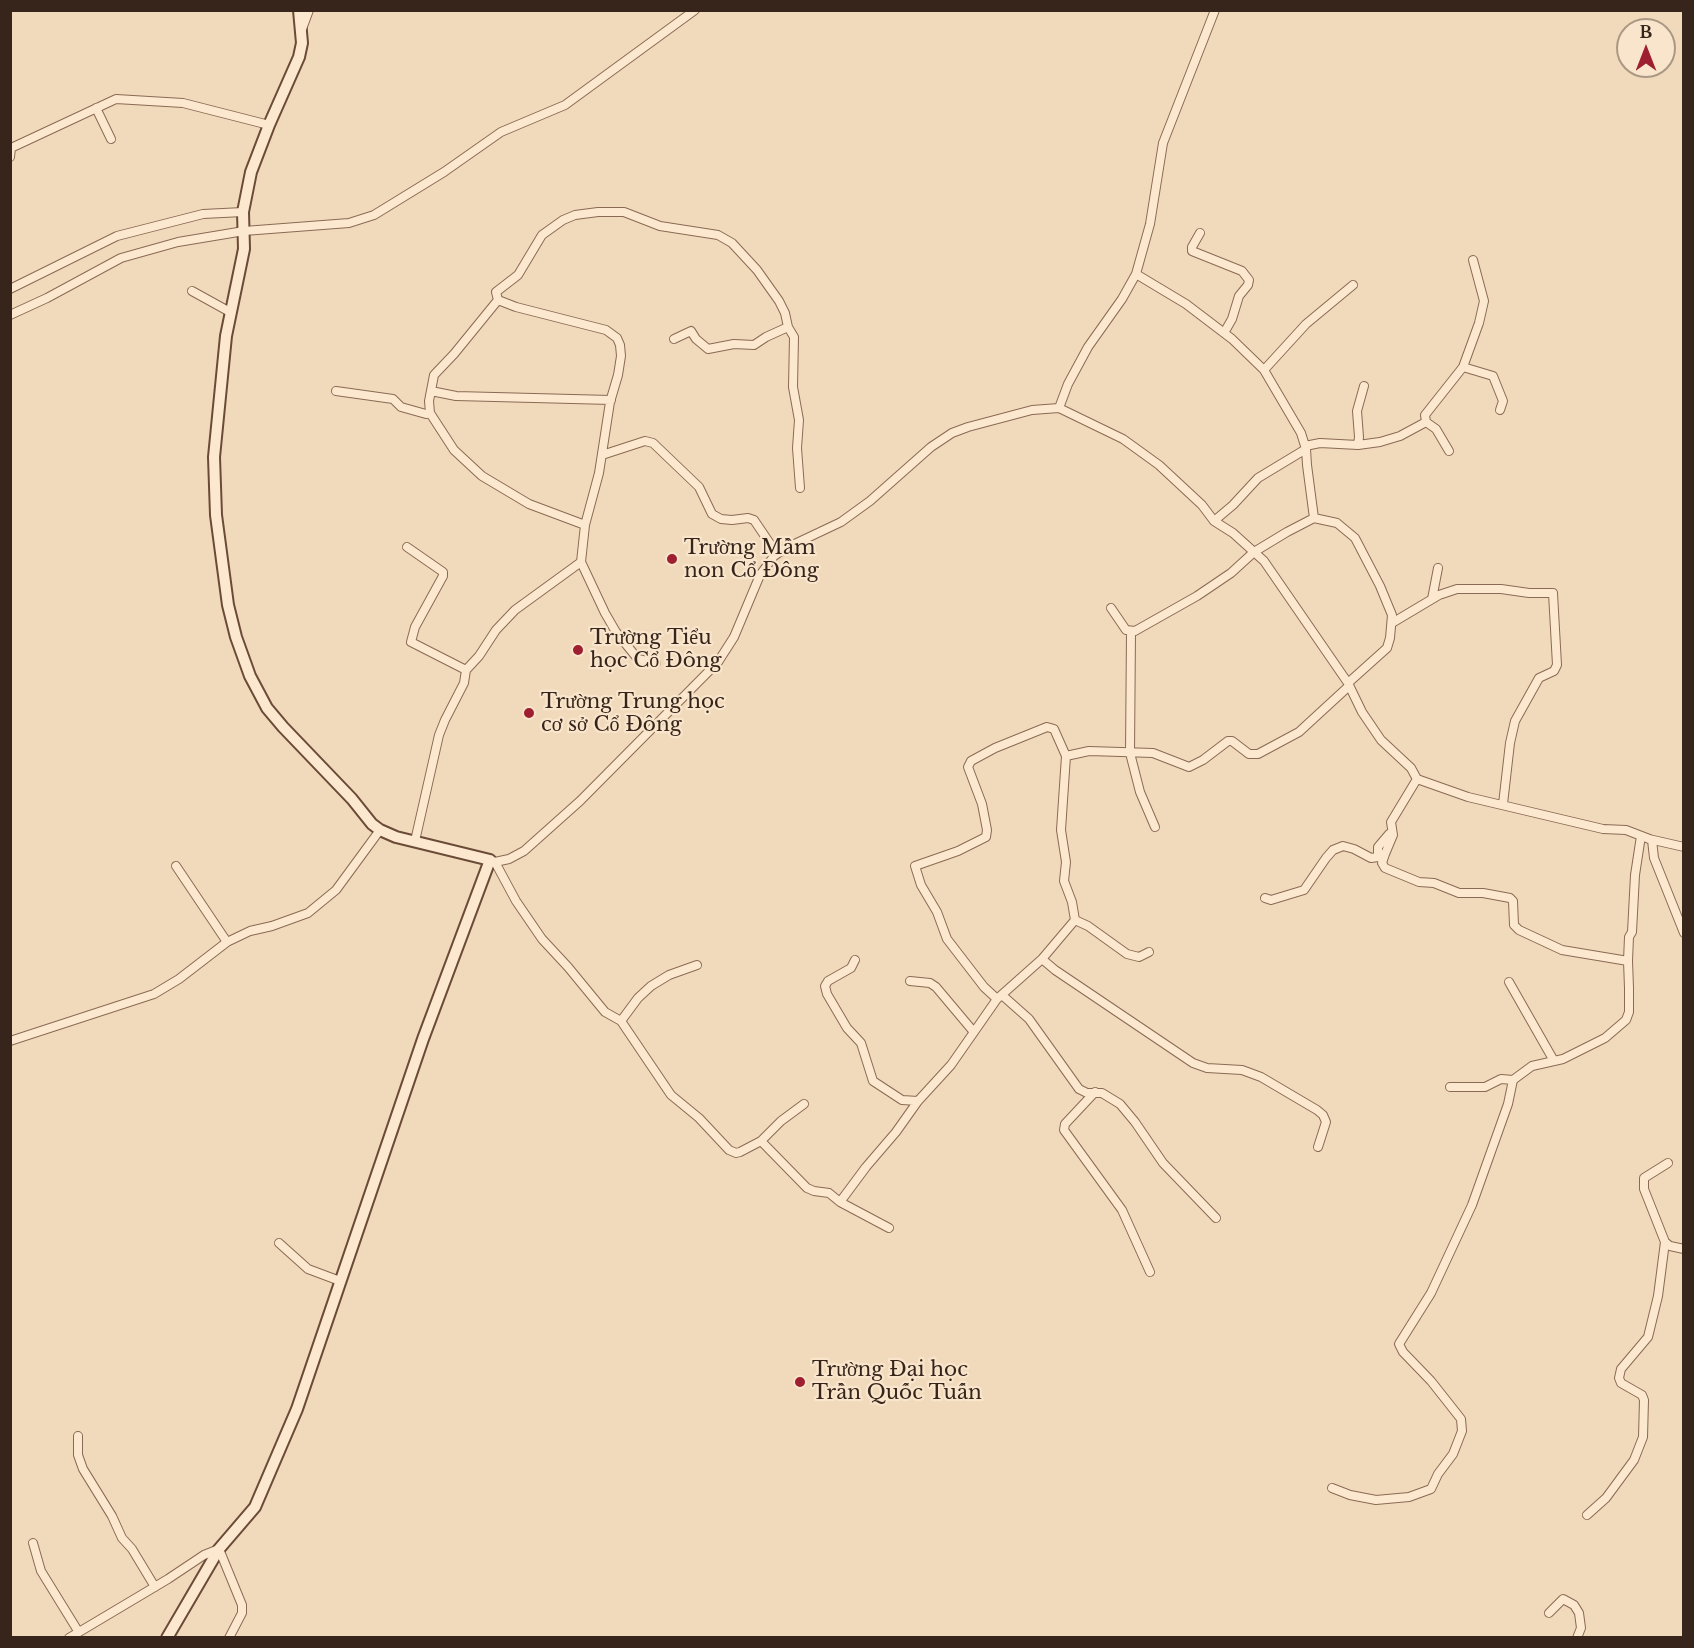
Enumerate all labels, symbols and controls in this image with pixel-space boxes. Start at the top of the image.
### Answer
north arrow [1616,18,1676,78]
text: B [1640,22,1652,42]
place label: Trường Mầm non Cổ Đông [684,536,819,583]
marker: Trường Mầm non Cổ Đông [665,552,679,566]
place label: Trường Tiểu học Cổ Đông [590,626,722,673]
marker: Trường Tiểu học Cổ Đông [571,643,585,657]
place label: Trường Trung học cơ sở Cổ Đông [541,690,725,737]
marker: Trường Trung học cơ sở Cổ Đông [522,706,536,720]
place label: Trường Đại học Trần Quốc Tuấn [812,1358,982,1405]
marker: Trường Đại học Trần Quốc Tuấn [793,1375,807,1389]

